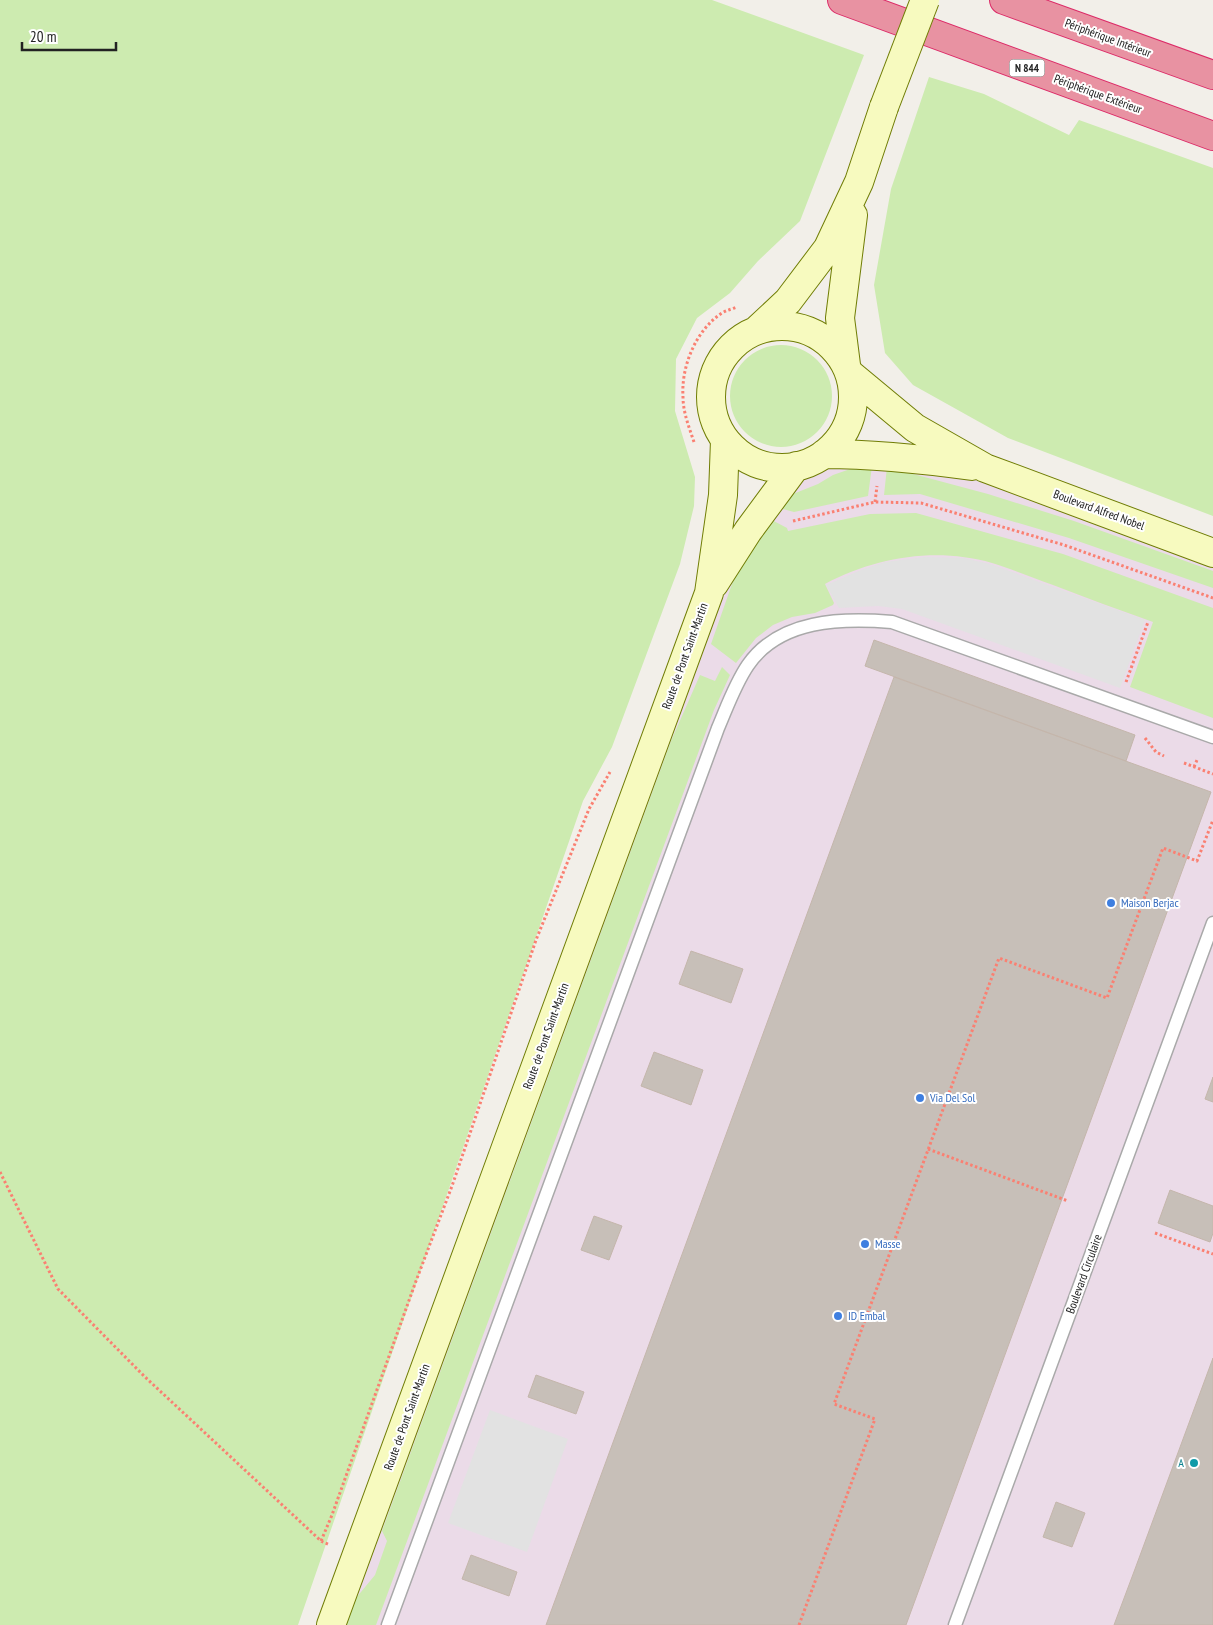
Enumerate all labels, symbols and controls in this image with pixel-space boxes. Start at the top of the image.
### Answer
street label: Périphérique Intérieur [1063,15,1154,60]
scale bar [22,20,116,52]
text: 20 m [30,27,56,46]
road number: N 844 [1010,59,1044,76]
street label: Périphérique Extérieur [1052,71,1145,117]
street label: Boulevard Alfred Nobel [1052,486,1147,533]
street label: Route de Pont Saint-Martin [658,601,711,711]
place label: Maison Berjac [1121,895,1179,910]
marker: Maison Berjac [1105,897,1117,909]
street label: Route de Pont Saint-Martin [519,981,572,1091]
place label: Via Del Sol [929,1090,975,1105]
marker: Via Del Sol [914,1092,926,1104]
street label: Boulevard Circulaire [1062,1232,1105,1316]
place label: Masse [875,1236,901,1251]
marker: Masse [859,1238,871,1250]
place label: ID Embal [848,1308,886,1323]
marker: ID Embal [832,1310,844,1322]
street label: Route de Pont Saint-Martin [380,1362,433,1472]
place label: A [1178,1455,1184,1470]
marker: A [1188,1457,1200,1469]

